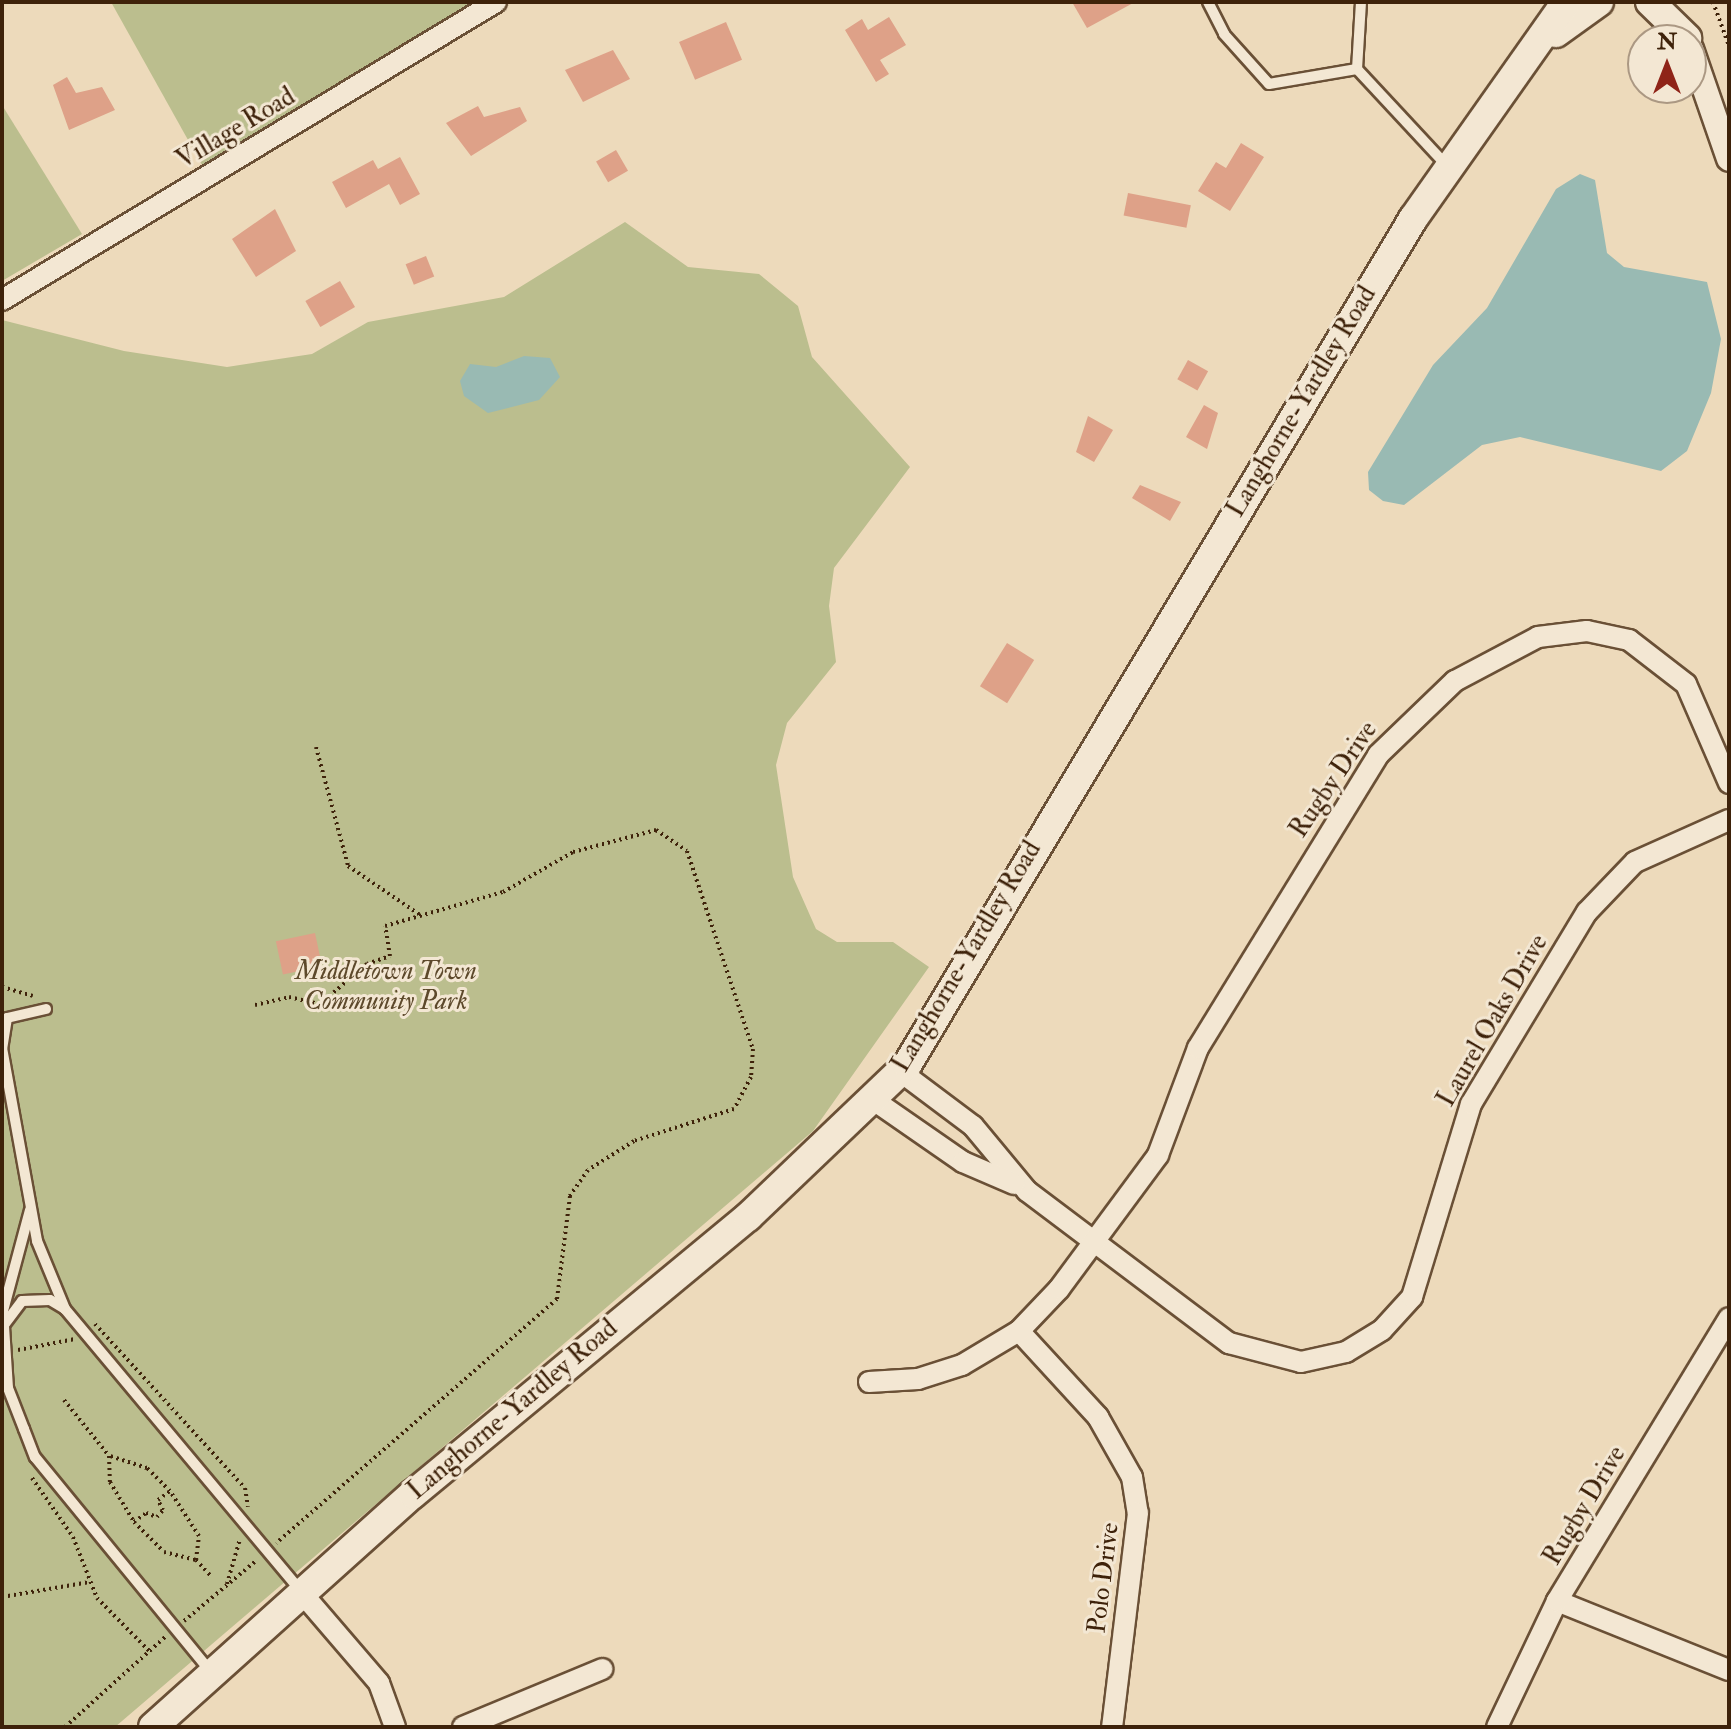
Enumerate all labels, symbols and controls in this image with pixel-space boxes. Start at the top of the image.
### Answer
north arrow [1627,24,1707,104]
text: N [1657,28,1677,56]
street label: Village Road [171,81,301,177]
street label: Langhorne-Yardley Road [1221,281,1383,523]
street label: Rugby Drive [1284,716,1384,844]
street label: Langhorne-Yardley Road [886,836,1048,1078]
street label: Laurel Oaks Drive [1431,929,1555,1113]
park label: Middletown Town Community Park [295,956,477,1018]
street label: Langhorne-Yardley Road [402,1313,624,1507]
street label: Rugby Drive [1537,1441,1633,1571]
street label: Polo Drive [1082,1521,1126,1635]

